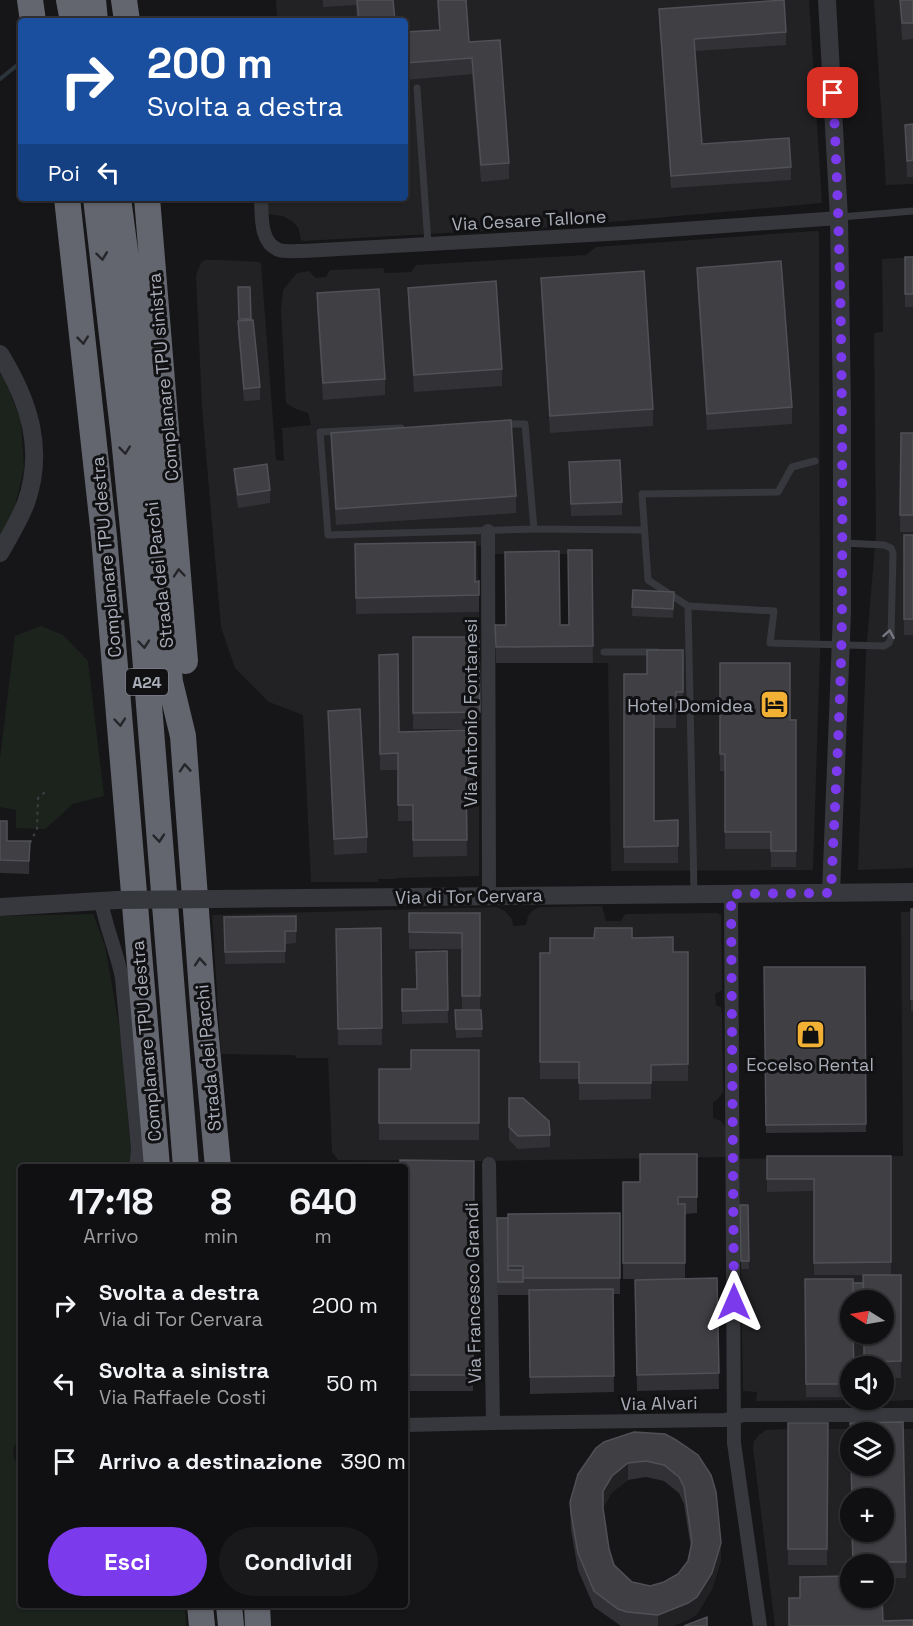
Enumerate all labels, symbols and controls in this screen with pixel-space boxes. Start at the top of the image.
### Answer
text: 200 m [147,37,273,90]
icon: right [48,42,126,120]
pin [807,67,858,118]
icon: arrive [816,76,849,109]
text: Svolta a destra [147,89,343,124]
icon: left [92,156,125,189]
text: Poi [48,159,80,187]
street label: Via Cesare Tallone [451,204,607,236]
one-way arrow [96,252,108,261]
street label: Complanare TPU sinistra [142,272,184,482]
one-way arrow [77,335,89,344]
one-way arrow [118,445,131,454]
street label: Complanare TPU destra [86,455,126,659]
street label: Strada dei Parchi [140,501,178,649]
one-way arrow [172,569,185,578]
street label: Via Antonio Fontanesi [459,619,482,807]
one-way arrow [883,629,895,639]
one-way arrow [137,639,150,648]
road number: A24 [126,669,168,695]
hotel icon: Hotel Domidea [758,689,790,721]
place label: Hotel Domidea [627,694,753,717]
one-way arrow [114,717,127,726]
one-way arrow [179,763,192,772]
one-way arrow [152,834,165,843]
street label: Via di Tor Cervara [395,883,543,909]
street label: Complanare TPU destra [126,939,166,1143]
one-way arrow [194,958,207,967]
street label: Strada dei Parchi [190,984,226,1132]
shop icon: Eccelso Rental [794,1019,826,1051]
place label: Eccelso Rental [746,1053,874,1076]
text: 17:18 [69,1179,153,1225]
text: 8 [210,1179,232,1225]
text: 640 [289,1179,357,1225]
street label: Via Francesco Grandi [460,1202,486,1384]
text: Arrivo [83,1223,139,1249]
text: min [204,1223,238,1249]
text: m [315,1223,332,1249]
position arrow [702,1270,766,1334]
text: Svolta a destra [99,1278,259,1306]
icon: right [48,1289,81,1322]
north arrow [840,1290,894,1344]
map controls [840,1290,894,1608]
text: 200 m [312,1291,378,1319]
text: Via di Tor Cervara [99,1306,263,1332]
text: Svolta a sinistra [99,1356,269,1384]
button: sound [840,1356,894,1410]
icon: left [48,1367,81,1400]
text: 50 m [326,1369,378,1397]
text: Via Raffaele Costi [99,1384,266,1410]
street label: Via Alvari [620,1391,698,1415]
button: layers [840,1422,894,1476]
icon: arrive [48,1445,81,1478]
text: Arrivo a destinazione [99,1447,322,1475]
text: 390 m [340,1447,406,1475]
button: + [840,1488,894,1542]
button: Esci [48,1527,207,1596]
button: Condividi [219,1527,378,1596]
button: − [840,1554,894,1608]

